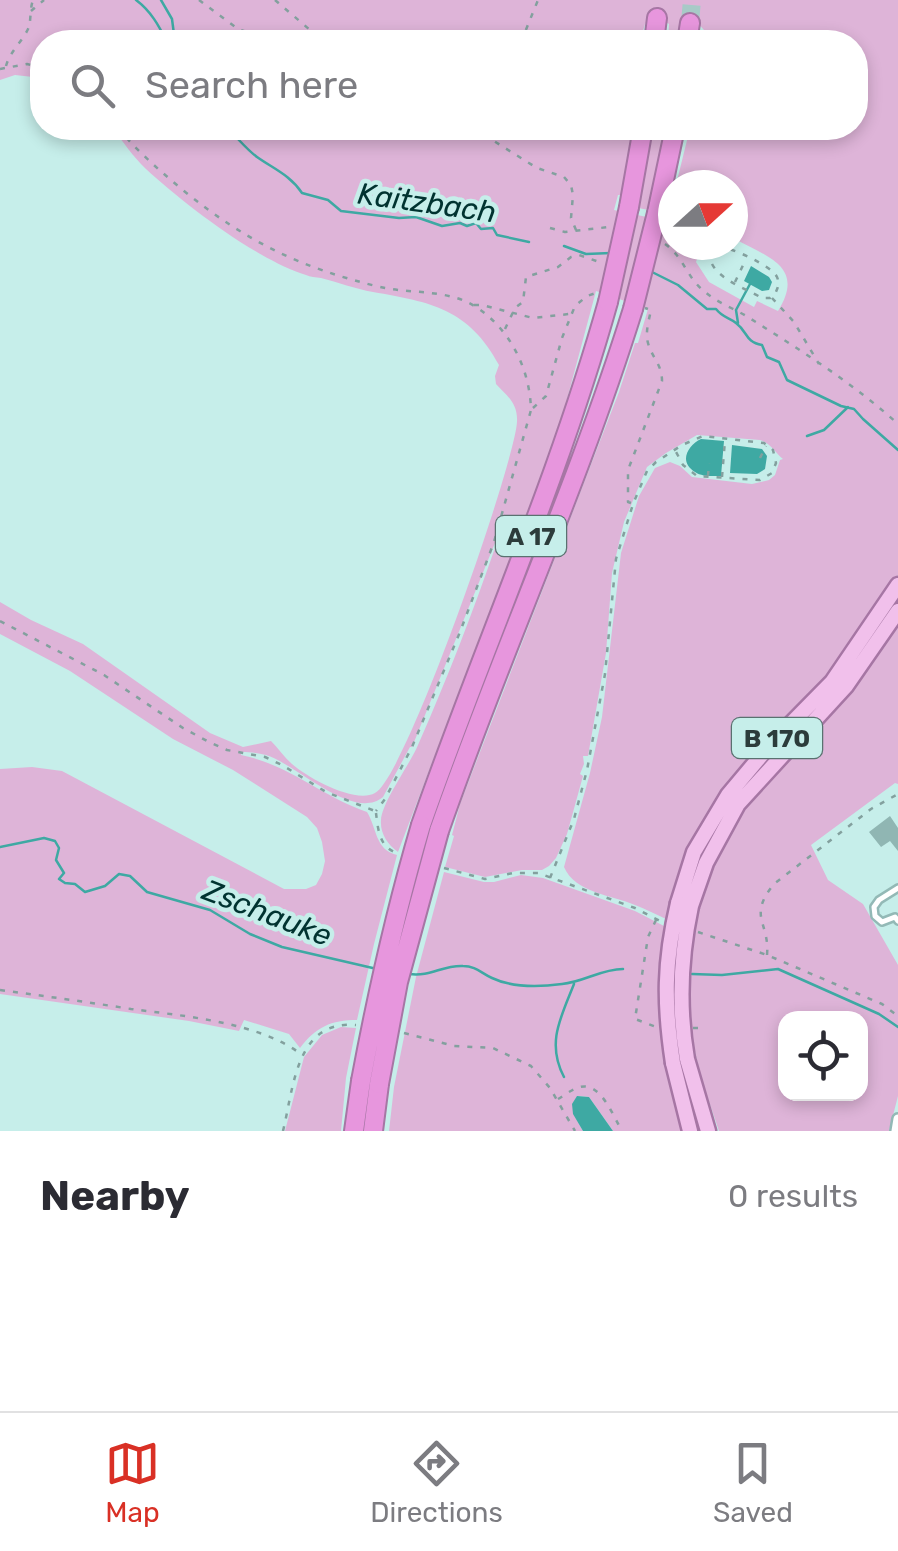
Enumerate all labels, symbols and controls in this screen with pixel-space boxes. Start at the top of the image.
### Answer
search box [30,30,868,140]
icon: search [65,58,120,113]
text: Search here [145,62,358,108]
north arrow [658,170,748,260]
water label: Kaitzbach [355,175,499,231]
road number: A 17 [496,516,566,556]
road number: B 170 [732,718,822,758]
water label: Zschauke [197,872,337,954]
map controls [778,1011,868,1101]
button: locate [778,1011,868,1101]
text: Nearby [40,1171,190,1221]
text: 0 results [728,1177,858,1215]
tab: Map [105,1436,160,1529]
tab: Directions [370,1436,503,1529]
tab: Saved [713,1436,793,1529]

